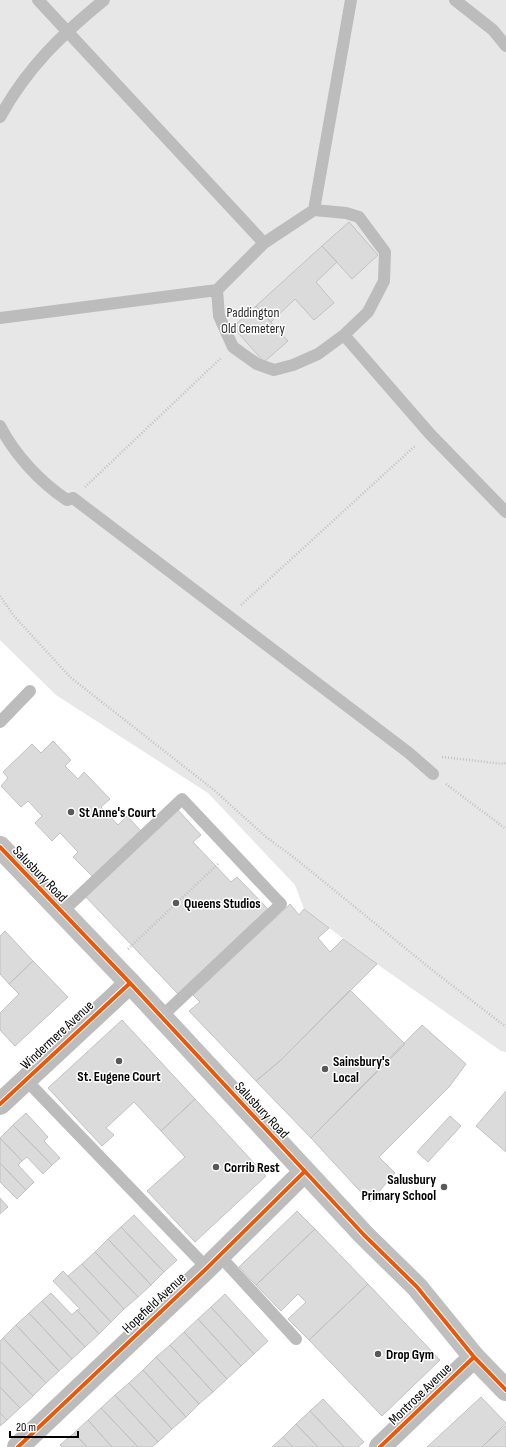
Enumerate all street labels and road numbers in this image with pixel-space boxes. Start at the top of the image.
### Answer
street label: Salusbury Road [9,842,71,906]
street label: Windermere Avenue [17,997,97,1073]
street label: Salusbury Road [231,1078,293,1142]
street label: Hopefield Avenue [119,1269,189,1337]
street label: Montrose Avenue [385,1360,455,1428]

